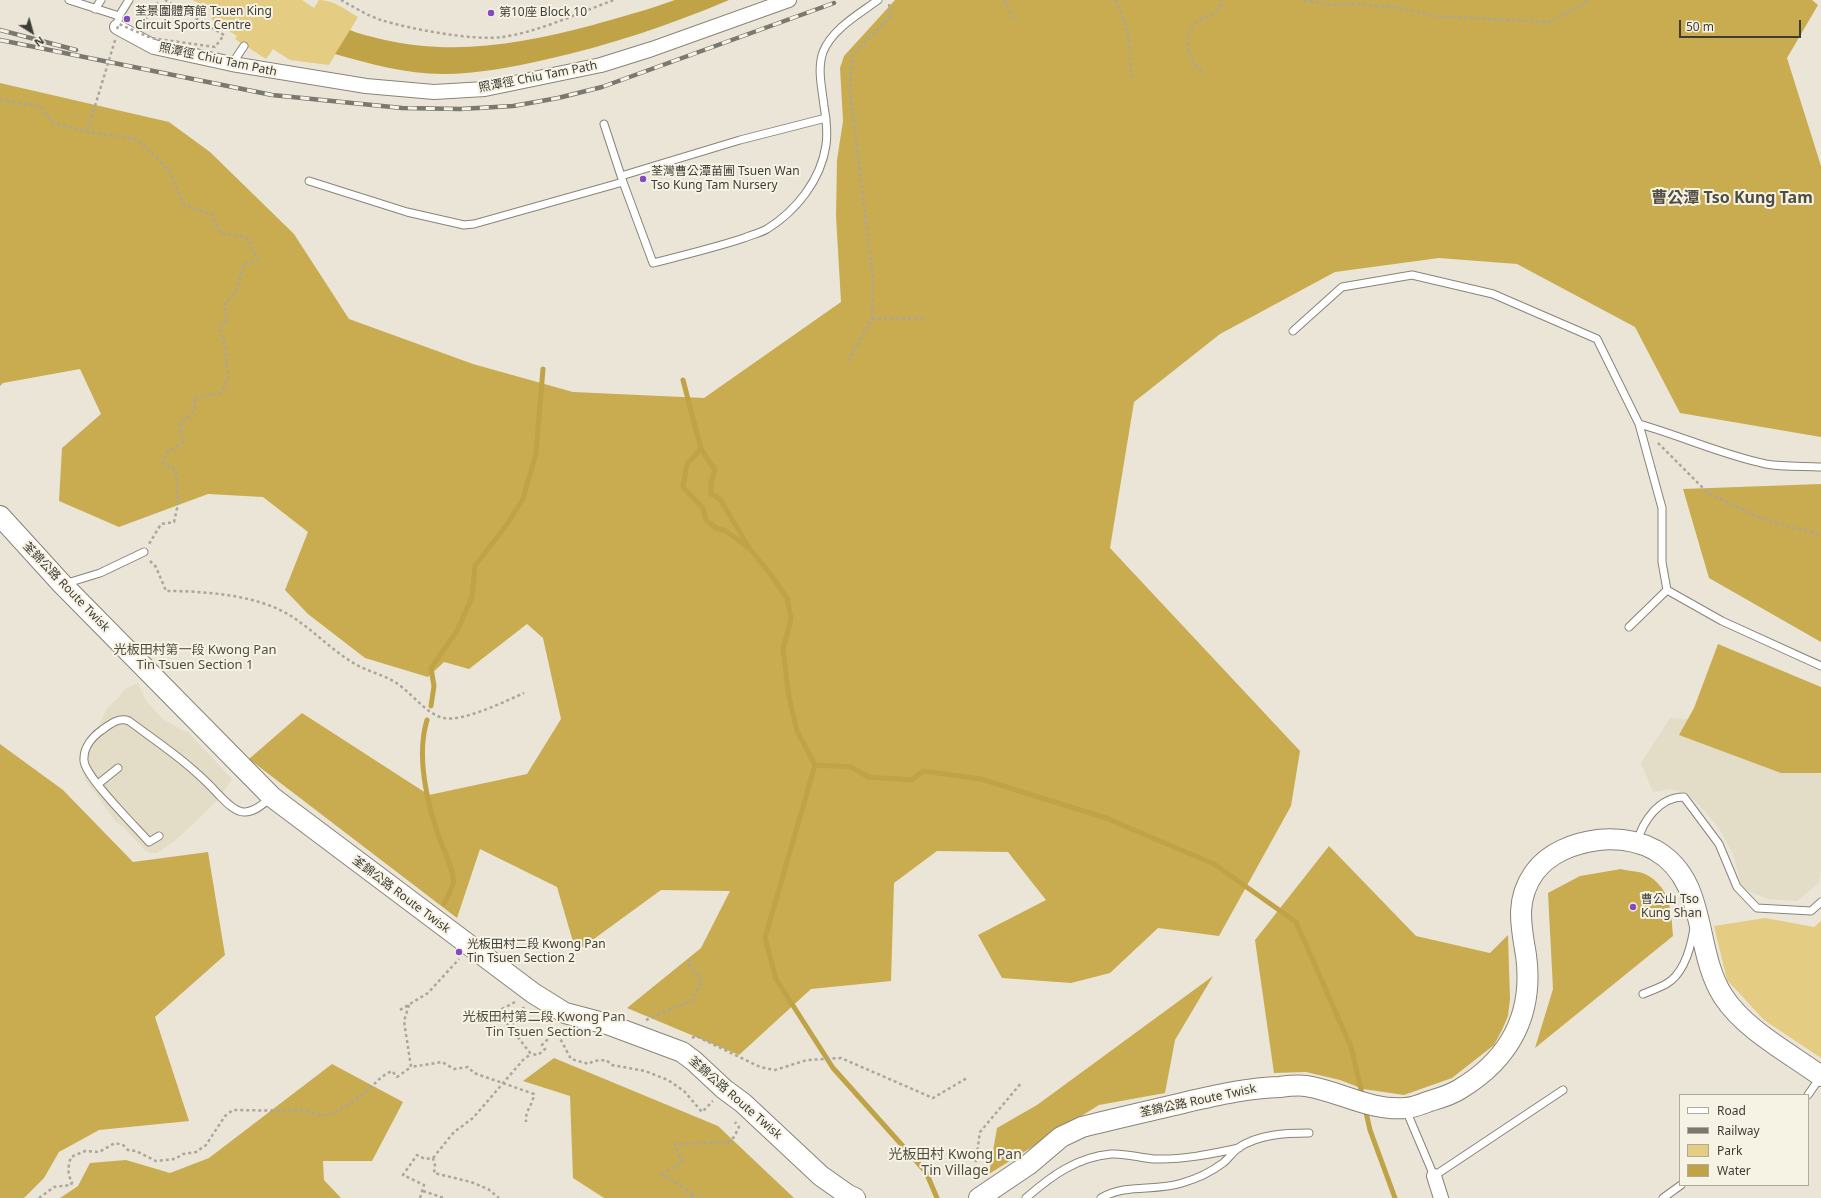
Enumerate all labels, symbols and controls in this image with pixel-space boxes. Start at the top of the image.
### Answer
place label: 荃景圍體育館 Tsuen King Circuit Sports Centre [135,5,272,33]
place label: 第10座 Block 10 [499,6,587,20]
marker: 第10座 Block 10 [486,8,496,18]
north arrow [12,12,52,52]
scale bar [1681,12,1803,38]
marker: 荃景圍體育館 Tsuen King Circuit Sports Centre [122,14,132,24]
text: 50 m [1686,18,1714,35]
text: N [31,33,48,51]
street label: 照潭徑 Chiu Tam Path [158,40,278,80]
street label: 照潭徑 Chiu Tam Path [478,58,598,96]
place label: 荃灣曹公潭苗圃 Tsuen Wan Tso Kung Tam Nursery [651,165,800,193]
marker: 荃灣曹公潭苗圃 Tsuen Wan Tso Kung Tam Nursery [638,174,648,184]
district label: 曹公潭 Tso Kung Tam [1651,188,1813,208]
street label: 荃錦公路 Route Twisk [20,539,112,635]
district label: 光板田村第一段 Kwong Pan Tin Tsuen Section 1 [113,642,277,673]
street label: 荃錦公路 Route Twisk [349,854,453,936]
place label: 曹公山 Tso Kung Shan [1641,893,1702,921]
marker: 曹公山 Tso Kung Shan [1628,902,1638,912]
place label: 光板田村二段 Kwong Pan Tin Tsuen Section 2 [467,938,606,966]
marker: 光板田村二段 Kwong Pan Tin Tsuen Section 2 [454,947,464,957]
district label: 光板田村第二段 Kwong Pan Tin Tsuen Section 2 [462,1009,626,1040]
street label: 荃錦公路 Route Twisk [686,1054,784,1142]
street label: 荃錦公路 Route Twisk [1139,1082,1257,1120]
legend [1679,1094,1809,1186]
text: Road [1717,1102,1746,1119]
text: Railway [1717,1122,1760,1139]
text: Park [1717,1142,1742,1159]
district label: 光板田村 Kwong Pan Tin Village [888,1147,1022,1180]
text: Water [1717,1162,1751,1179]

